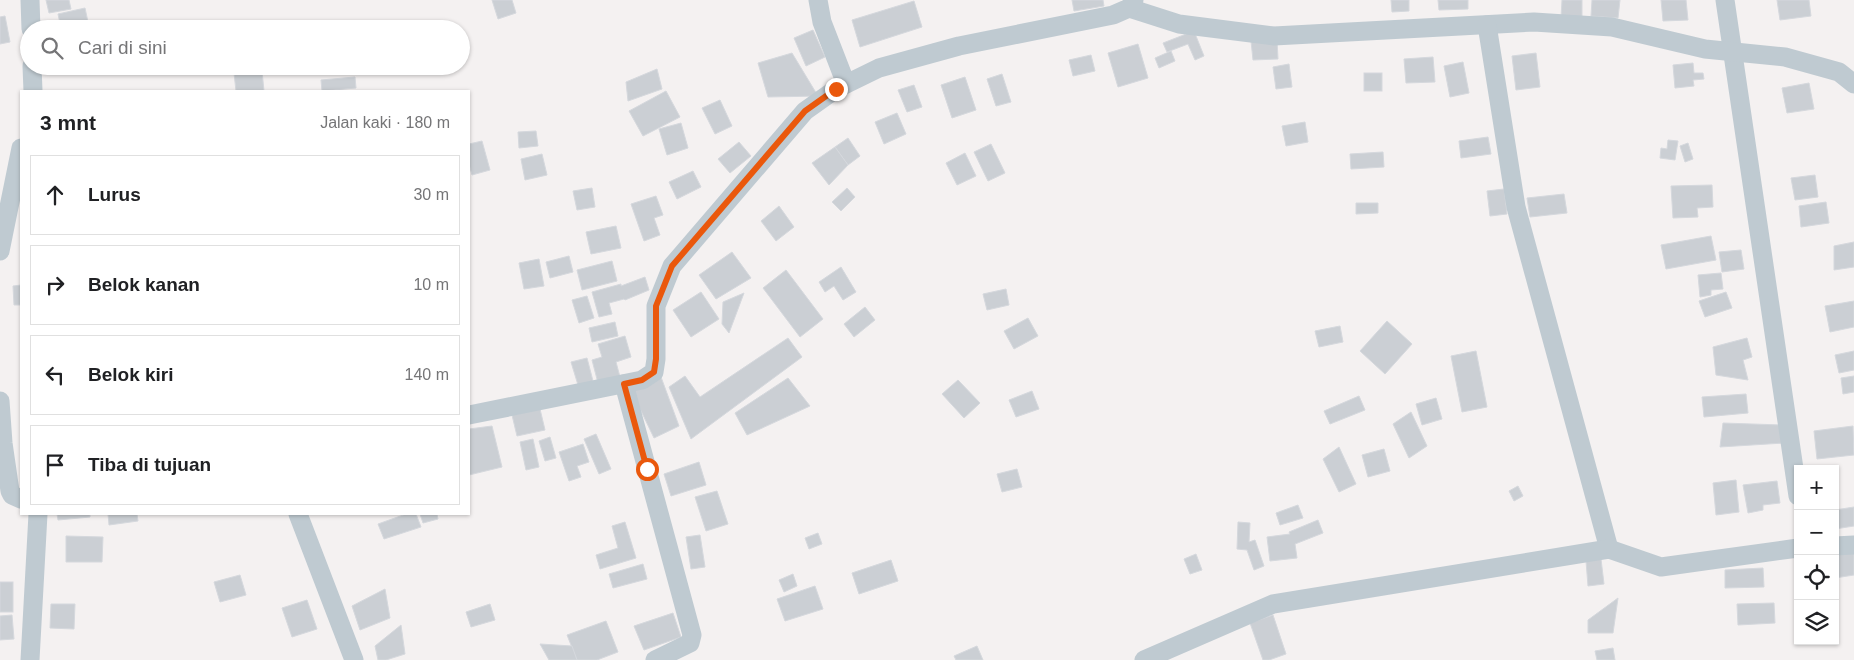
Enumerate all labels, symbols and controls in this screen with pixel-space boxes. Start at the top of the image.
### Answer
search box [20,20,470,75]
icon: search [38,34,66,62]
text: Cari di sini [78,37,167,58]
route end [825,78,848,101]
text: 3 mnt [40,111,96,134]
text: Jalan kaki · 180 m [320,114,450,131]
icon: ahead [41,181,69,209]
text: Lurus [88,184,141,205]
text: 30 m [413,186,449,203]
icon: right [41,271,69,299]
text: Belok kanan [88,274,200,295]
text: 10 m [413,276,449,293]
icon: left [41,361,69,389]
text: Belok kiri [88,364,174,385]
text: 140 m [405,366,449,383]
icon: arrive [41,451,69,479]
text: Tiba di tujuan [88,454,211,475]
route start [636,458,659,481]
map controls [1794,465,1839,645]
button: + [1794,465,1839,510]
button: − [1794,510,1839,555]
button: locate [1794,555,1839,600]
button: layers [1794,600,1839,645]

